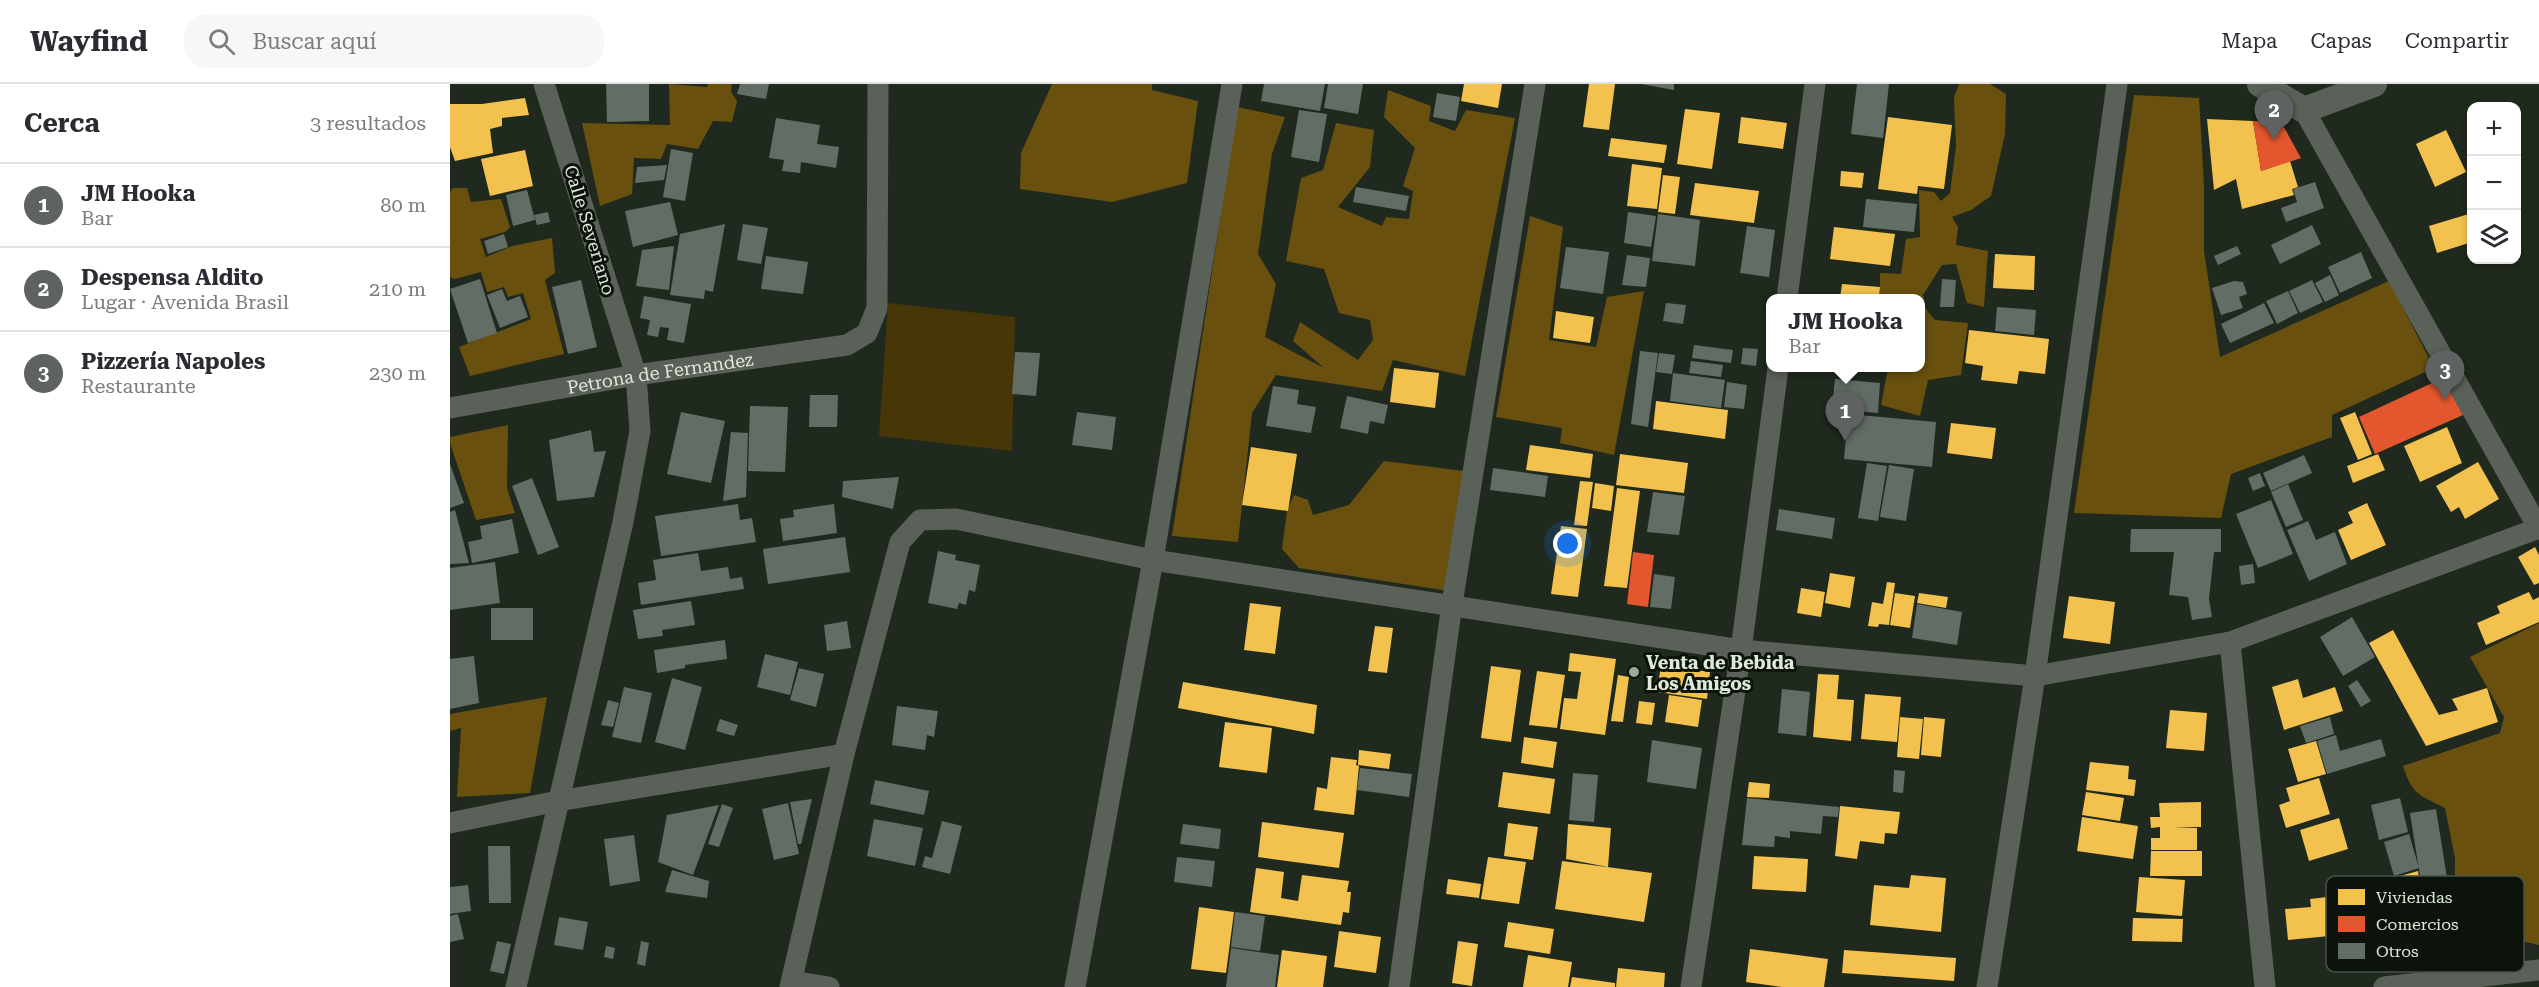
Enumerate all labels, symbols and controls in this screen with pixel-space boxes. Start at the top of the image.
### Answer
search box [184,14,604,68]
text: Wayfind [30,25,148,58]
icon: search [205,25,238,58]
text: Buscar aquí [253,29,376,54]
text: Mapa [2221,29,2277,53]
text: Capas [2310,29,2372,53]
text: Compartir [2405,29,2509,53]
pin: 2 [2254,91,2294,140]
map controls [2467,102,2521,264]
button: + [2467,102,2521,156]
text: Cerca [24,108,100,138]
text: 3 resultados [310,111,426,135]
button: − [2467,156,2521,210]
street label: Calle Severiano [560,162,620,298]
text: JM Hooka [81,181,195,206]
text: 1 [38,193,49,217]
text: 80 m [380,193,426,217]
text: Bar [81,206,113,230]
button: layers [2467,210,2521,264]
text: Despensa Aldito [81,265,263,290]
text: 2 [38,277,49,301]
text: 210 m [369,277,426,301]
text: Lugar · Avenida Brasil [81,290,289,314]
popup [1766,294,1925,372]
text: JM Hooka [1788,309,1903,334]
text: Bar [1788,334,1821,358]
street label: Petrona de Fernandez [565,348,755,398]
text: Pizzería Napoles [81,349,265,374]
pin: 3 [2426,350,2464,400]
text: 3 [38,361,49,385]
text: 230 m [369,361,426,385]
text: Restaurante [81,374,196,398]
pin: 1 [1826,392,1864,441]
your location [1553,529,1582,558]
place label: Venta de Bebida Los Amigos [1646,652,1795,694]
marker: Venta de Bebida Los Amigos [1627,665,1641,679]
legend [2326,876,2524,972]
text: Viviendas [2376,888,2453,907]
text: Comercios [2376,915,2459,934]
text: Otros [2376,942,2419,961]

